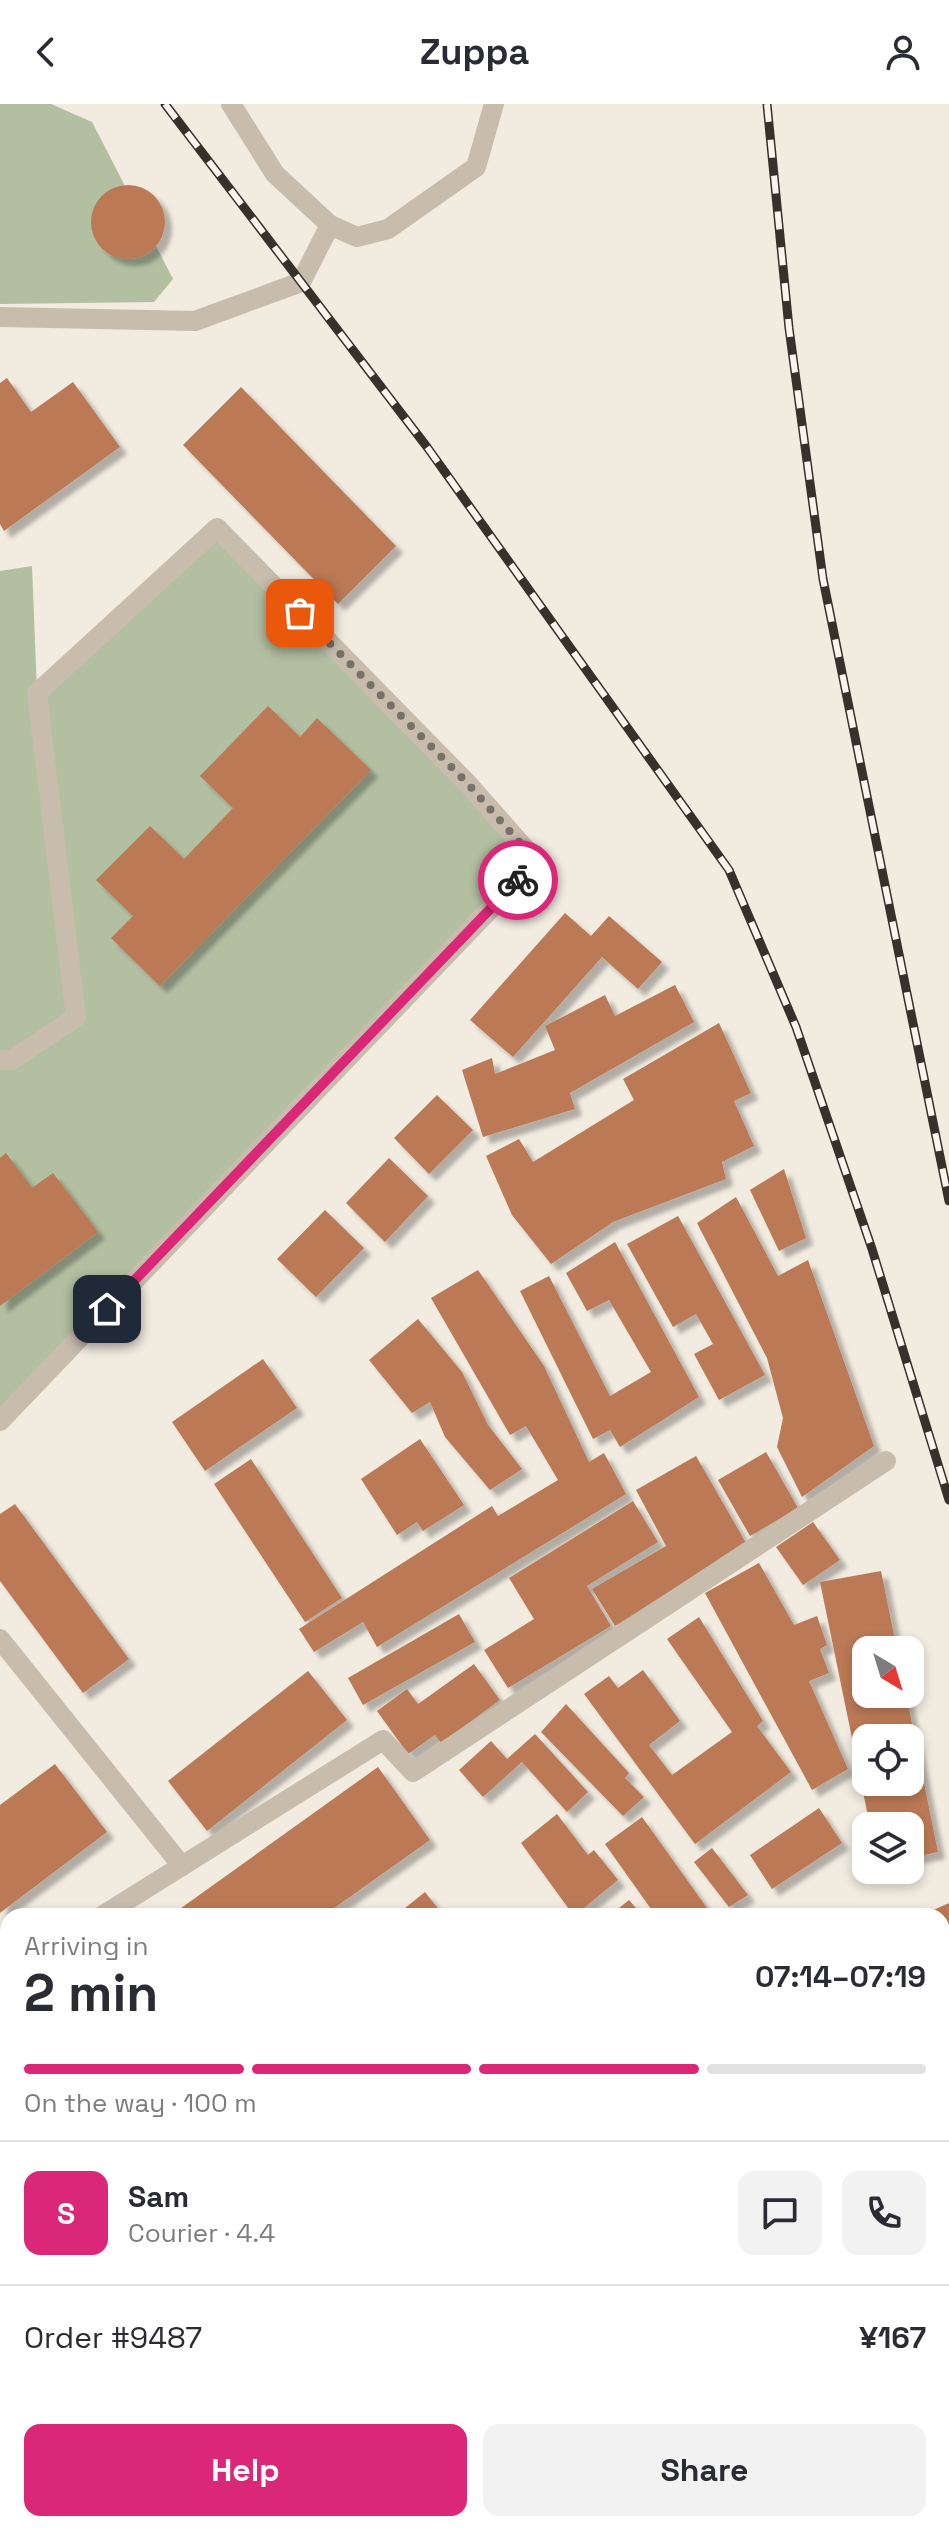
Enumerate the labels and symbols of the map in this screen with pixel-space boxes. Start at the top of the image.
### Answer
pin [266,579,334,647]
courier [478,840,558,920]
pin [73,1275,141,1343]
north arrow [852,1636,924,1708]

